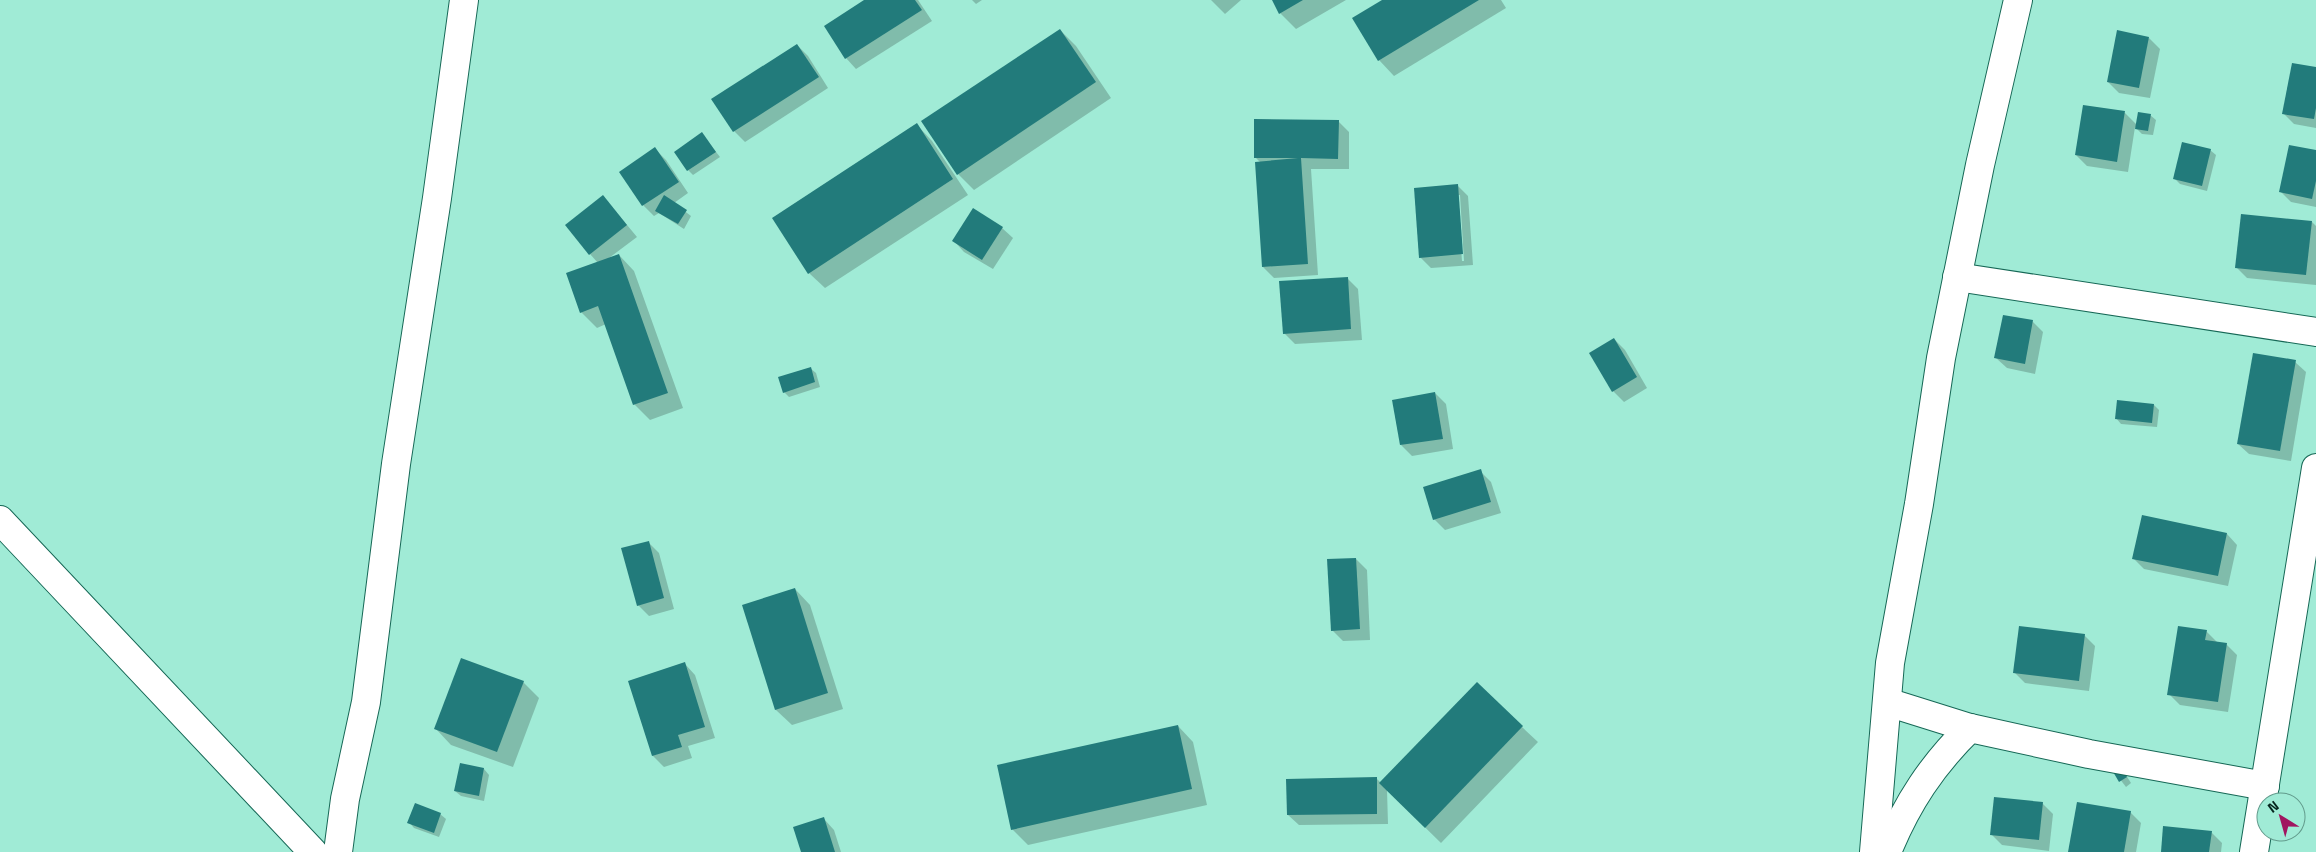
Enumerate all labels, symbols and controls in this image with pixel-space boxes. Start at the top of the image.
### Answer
north arrow [2256,792,2306,842]
text: N [2263,795,2283,818]

